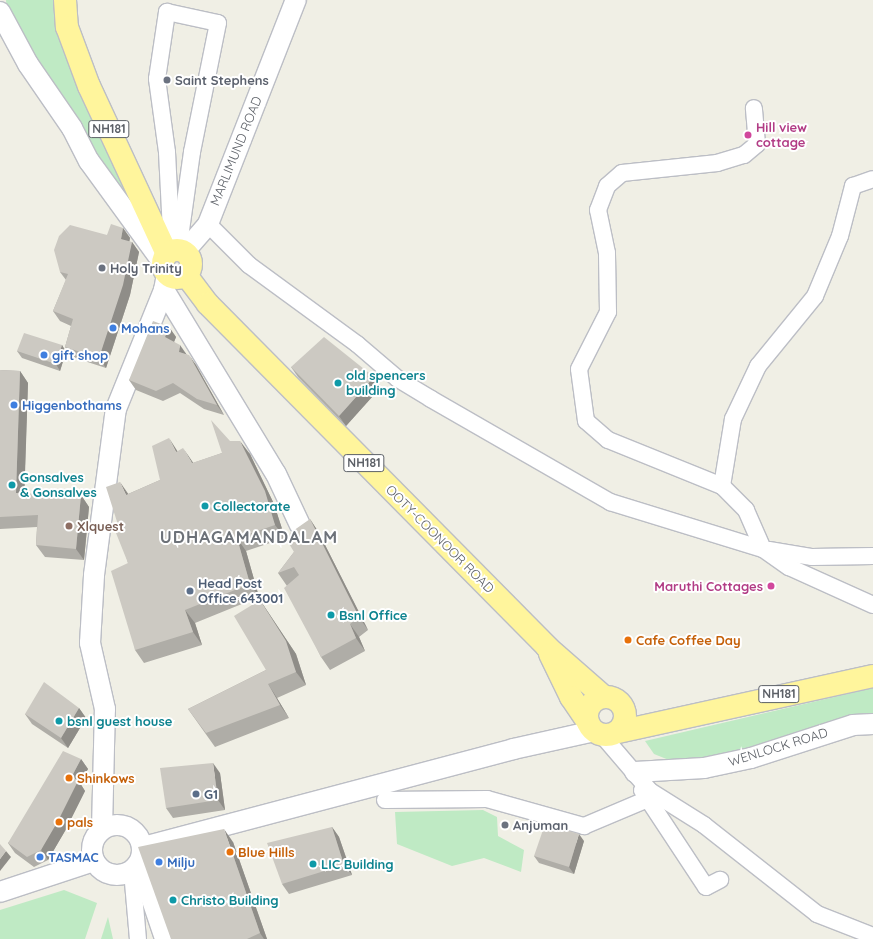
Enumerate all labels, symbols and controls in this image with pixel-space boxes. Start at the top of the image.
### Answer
place label: Saint Stephens [175,72,269,88]
marker: Saint Stephens [162,75,172,85]
street label: MARLIMUND ROAD [207,94,265,208]
road number: NH181 [88,119,130,139]
place label: Hill view cottage [756,120,807,151]
marker: Hill view cottage [743,130,753,140]
place label: Holy Trinity [110,260,182,276]
marker: Holy Trinity [97,263,107,273]
place label: Mohans [121,320,170,336]
marker: Mohans [108,323,118,333]
place label: gift shop [52,347,108,363]
marker: gift shop [39,350,49,360]
place label: old spencers building [346,368,425,399]
marker: old spencers building [333,378,343,388]
place label: Higgenbothams [22,397,122,413]
marker: Higgenbothams [9,400,19,410]
road number: NH181 [343,453,385,473]
place label: Gonsalves & Gonsalves [20,470,97,501]
marker: Gonsalves & Gonsalves [7,480,17,490]
street label: OOTY-COONOOR ROAD [383,482,497,596]
place label: Collectorate [213,498,291,514]
marker: Collectorate [200,501,210,511]
place label: Xlquest [77,518,124,534]
marker: Xlquest [64,521,74,531]
district label: UDHAGAMANDALAM [160,527,338,547]
place label: Head Post Office 643001 [198,576,283,607]
place label: Maruthi Cottages [654,578,763,594]
marker: Maruthi Cottages [766,581,776,591]
marker: Head Post Office 643001 [185,586,195,596]
place label: Bsnl Office [339,607,407,623]
marker: Bsnl Office [326,610,336,620]
place label: Cafe Coffee Day [636,632,741,648]
marker: Cafe Coffee Day [623,635,633,645]
road number: NH181 [758,684,800,704]
place label: bsnl guest house [67,713,172,729]
marker: bsnl guest house [54,716,64,726]
street label: WENLOCK ROAD [726,724,830,770]
place label: Shinkows [77,770,135,786]
marker: Shinkows [64,773,74,783]
place label: G1 [204,786,218,802]
marker: G1 [191,789,201,799]
place label: pals [67,814,93,830]
marker: pals [54,817,64,827]
place label: Anjuman [513,817,568,833]
marker: Anjuman [500,820,510,830]
place label: Blue Hills [238,844,295,860]
marker: Blue Hills [225,847,235,857]
place label: TASMAC [48,849,99,865]
marker: TASMAC [35,852,45,862]
place label: Milju [167,854,195,870]
place label: LIC Building [321,856,394,872]
marker: Milju [154,857,164,867]
marker: LIC Building [308,859,318,869]
place label: Christo Building [181,892,279,908]
marker: Christo Building [168,895,178,905]

